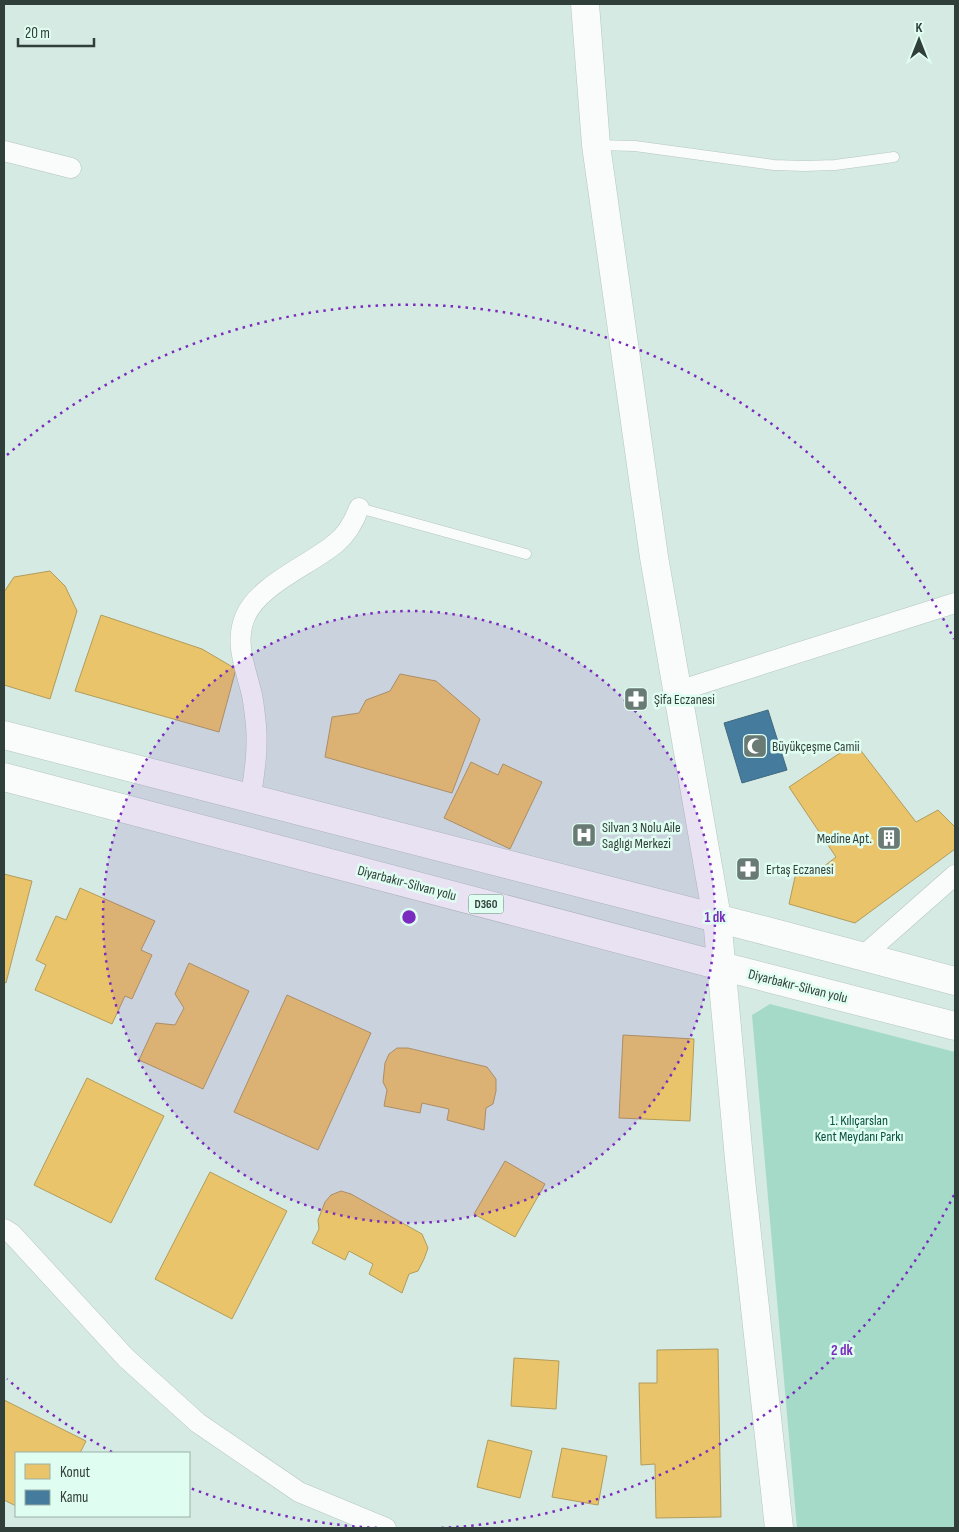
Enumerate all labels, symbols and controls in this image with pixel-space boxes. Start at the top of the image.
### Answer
scale bar [18,15,94,47]
north arrow [894,15,944,65]
text: K [916,19,923,36]
text: 20 m [25,24,50,43]
pharmacy icon: Şifa Eczanesi [623,686,649,712]
place label: Şifa Eczanesi [654,691,715,708]
mosque icon: Büyükçeşme Camii [742,733,768,759]
place label: Büyükçeşme Camii [772,738,860,755]
place label: Silvan 3 Nolu Aile Saglıgı Merkezi [602,819,681,852]
hospital icon: Silvan 3 Nolu Aile Saglıgı Merkezi [571,822,597,848]
building icon: Medine Apt. [876,825,902,851]
place label: Medine Apt. [817,830,872,847]
pharmacy icon: Ertaş Eczanesi [735,856,761,882]
place label: Ertaş Eczanesi [766,861,834,878]
street label: Diyarbakır-Silvan yolu [356,862,459,904]
road number: D360 [468,894,504,914]
centre of rings [400,908,418,926]
text: 1 dk [704,908,726,927]
street label: Diyarbakır-Silvan yolu [747,965,850,1007]
park label: 1. Kılıçarslan Kent Meydanı Parkı [815,1112,903,1145]
text: 2 dk [831,1341,854,1360]
legend [15,1452,190,1517]
text: Konut [60,1463,90,1482]
text: Kamu [60,1488,88,1507]

